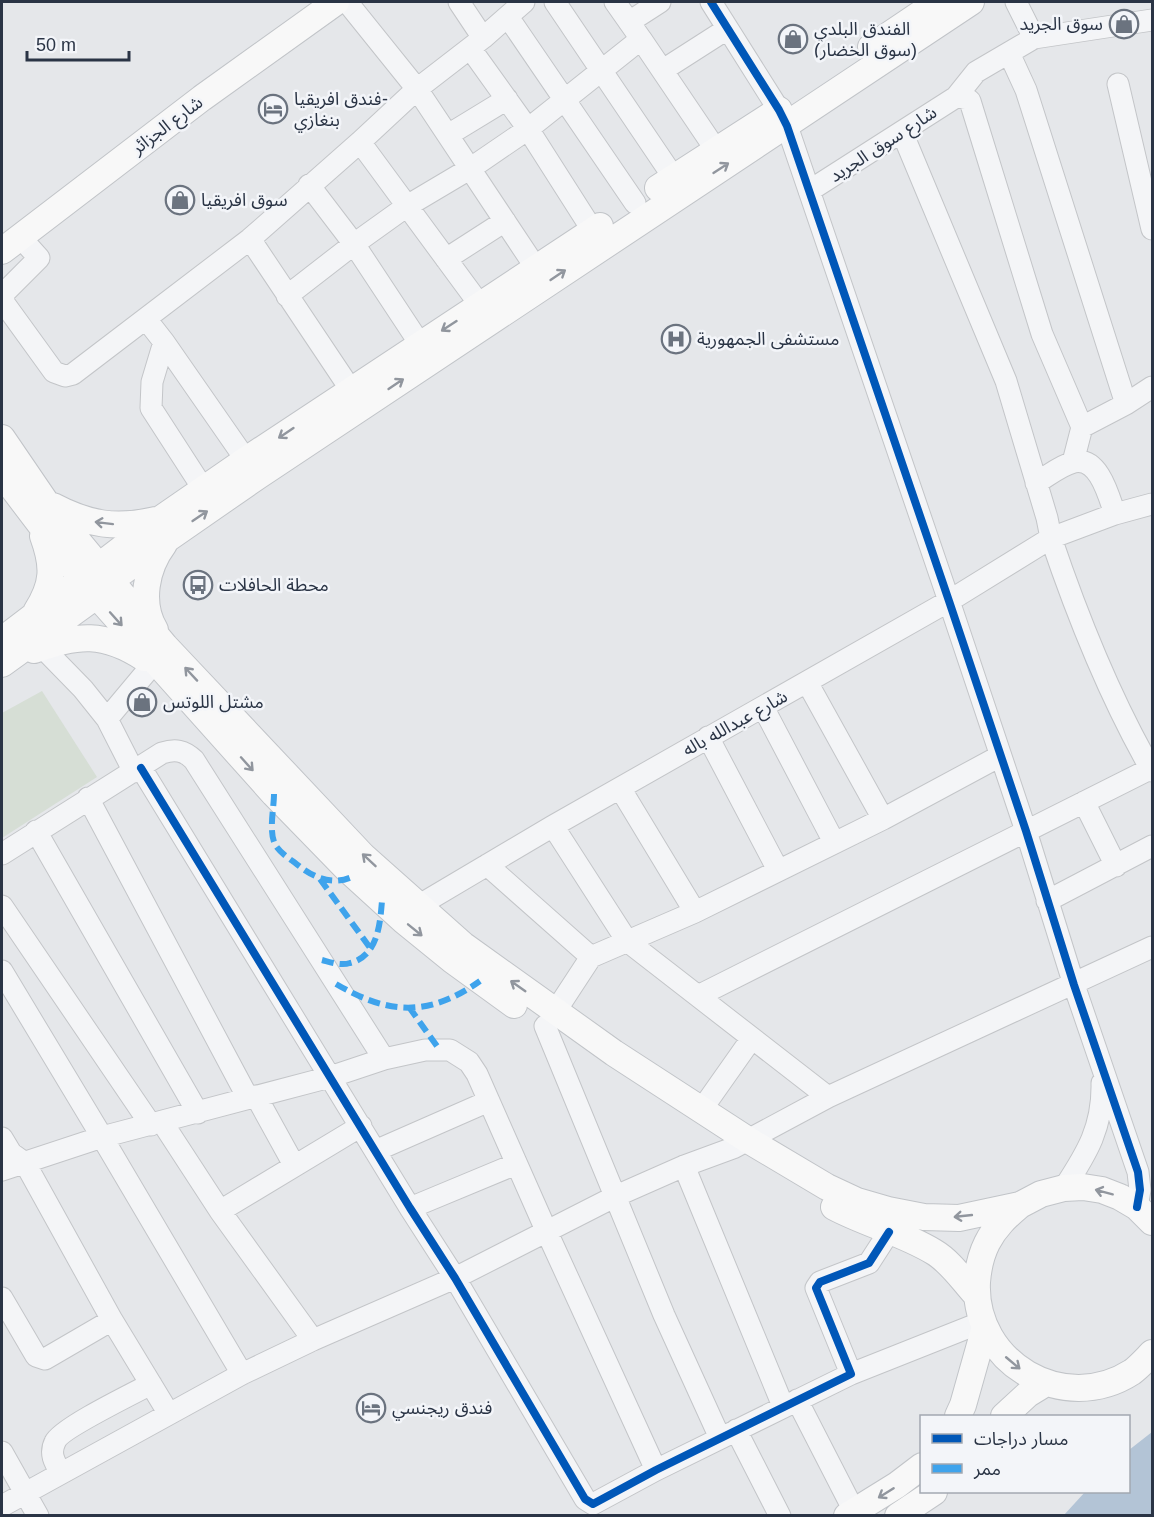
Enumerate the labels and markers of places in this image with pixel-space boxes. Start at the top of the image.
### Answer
shop icon: سوق الجريد [1108,8,1140,40]
place label: سوق الجريد [1019,14,1103,35]
place label: الفندق البلدي (سوق الخضار) [814,19,917,61]
shop icon: الفندق البلدي (سوق الخضار) [777,23,809,55]
place label: فندق افريقيا- بنغازي [294,89,388,133]
hotel icon: فندق افريقيا- بنغازي [257,93,289,125]
shop icon: سوق افريقيا [164,184,196,216]
place label: سوق افريقيا [201,190,288,211]
hospital icon: مستشفى الجمهورية [660,323,692,355]
place label: مستشفى الجمهورية [697,329,840,350]
bus stop icon: محطة الحافلات [182,569,214,601]
place label: محطة الحافلات [219,575,329,595]
shop icon: مشتل اللوتس [126,686,158,718]
place label: مشتل اللوتس [163,692,264,713]
hotel icon: فندق ريجنسي [355,1392,387,1424]
place label: فندق ريجنسي [392,1398,492,1421]

